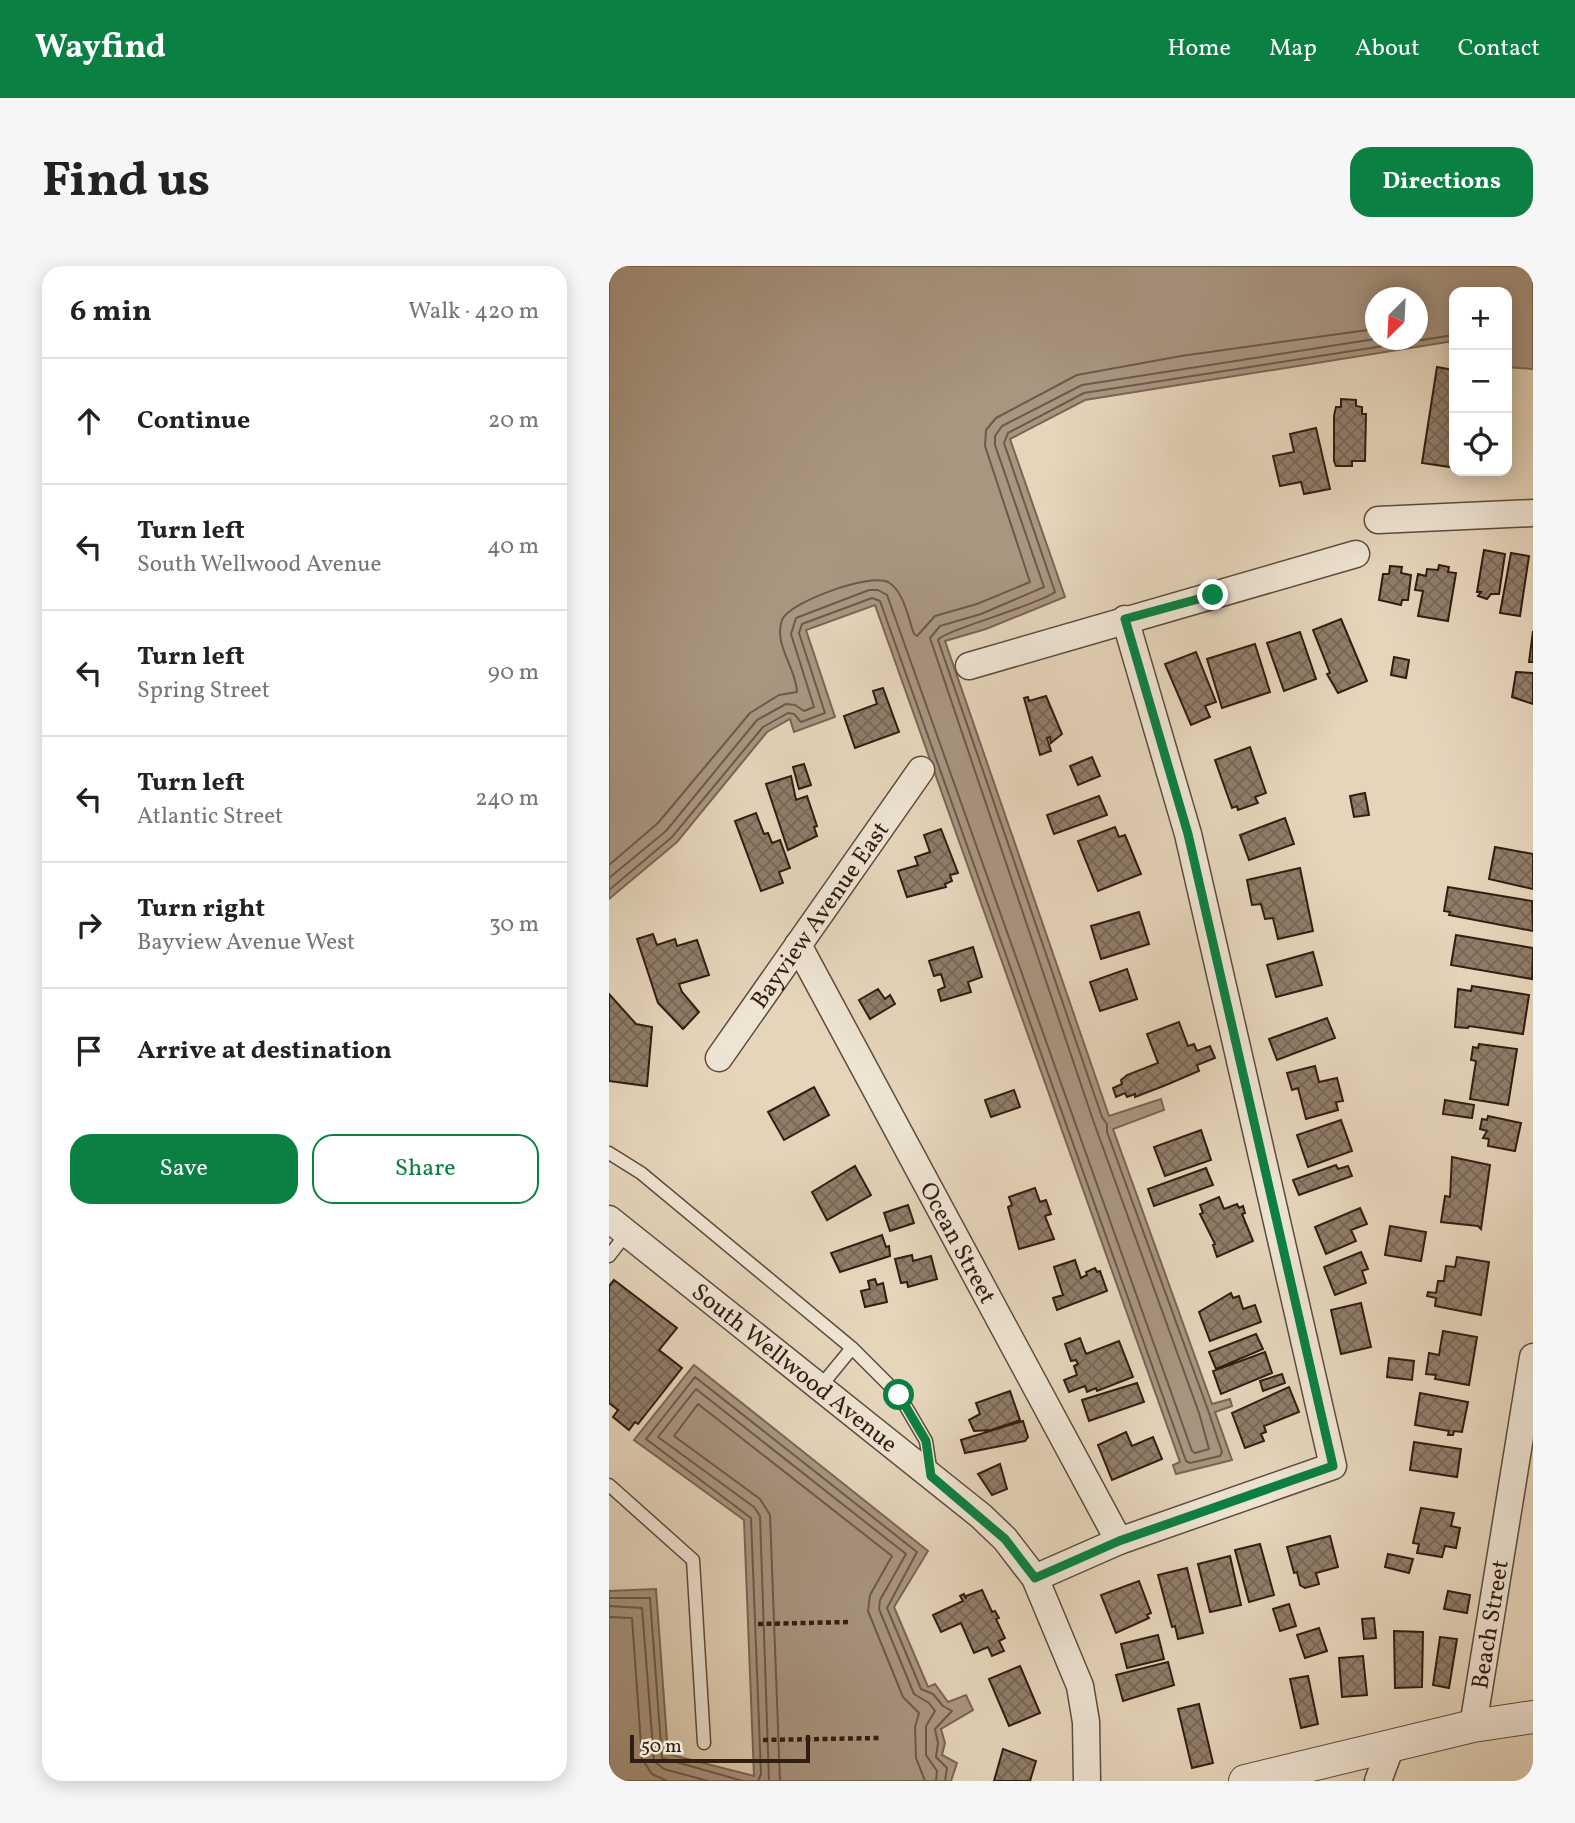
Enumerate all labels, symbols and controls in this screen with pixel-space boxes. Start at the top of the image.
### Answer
text: Wayfind [35,26,166,72]
text: Home [1167,32,1231,66]
text: Map [1269,32,1317,66]
text: About [1355,32,1420,66]
text: Contact [1458,32,1540,66]
button: Directions [1350,147,1533,217]
text: Find us [42,148,210,217]
north arrow [1365,287,1428,350]
map controls [1449,287,1512,476]
button: + [1449,287,1512,350]
text: 6 min [70,291,152,333]
text: Walk · 420 m [408,296,539,328]
button: − [1449,350,1512,413]
icon: ahead [70,402,108,440]
text: Continue [137,403,250,439]
text: 20 m [488,405,539,437]
button: locate [1449,413,1512,476]
text: Turn left [137,513,245,549]
icon: left [70,528,108,566]
text: 40 m [487,531,539,563]
text: South Wellwood Avenue [137,549,381,581]
route end [1197,579,1228,610]
text: Turn left [137,639,245,675]
icon: left [70,654,108,692]
text: 90 m [488,657,539,689]
text: Spring Street [137,675,270,707]
text: Turn left [137,765,245,801]
icon: left [70,780,108,818]
text: 240 m [475,783,539,815]
text: Atlantic Street [137,801,283,833]
street label: Bayview Avenue East [744,815,899,1016]
text: Turn right [137,891,265,927]
icon: right [70,906,108,944]
text: 30 m [489,909,539,941]
text: Bayview Avenue West [137,927,355,959]
icon: arrive [70,1032,108,1070]
text: Arrive at destination [137,1033,392,1069]
button: Save [70,1134,298,1204]
button: Share [312,1134,539,1204]
street label: Ocean Street [910,1177,1003,1310]
street label: South Wellwood Avenue [683,1276,904,1462]
route start [883,1379,914,1410]
street label: Beach Street [1464,1558,1519,1692]
scale bar [630,1732,810,1764]
text: 50 m [641,1734,682,1760]

